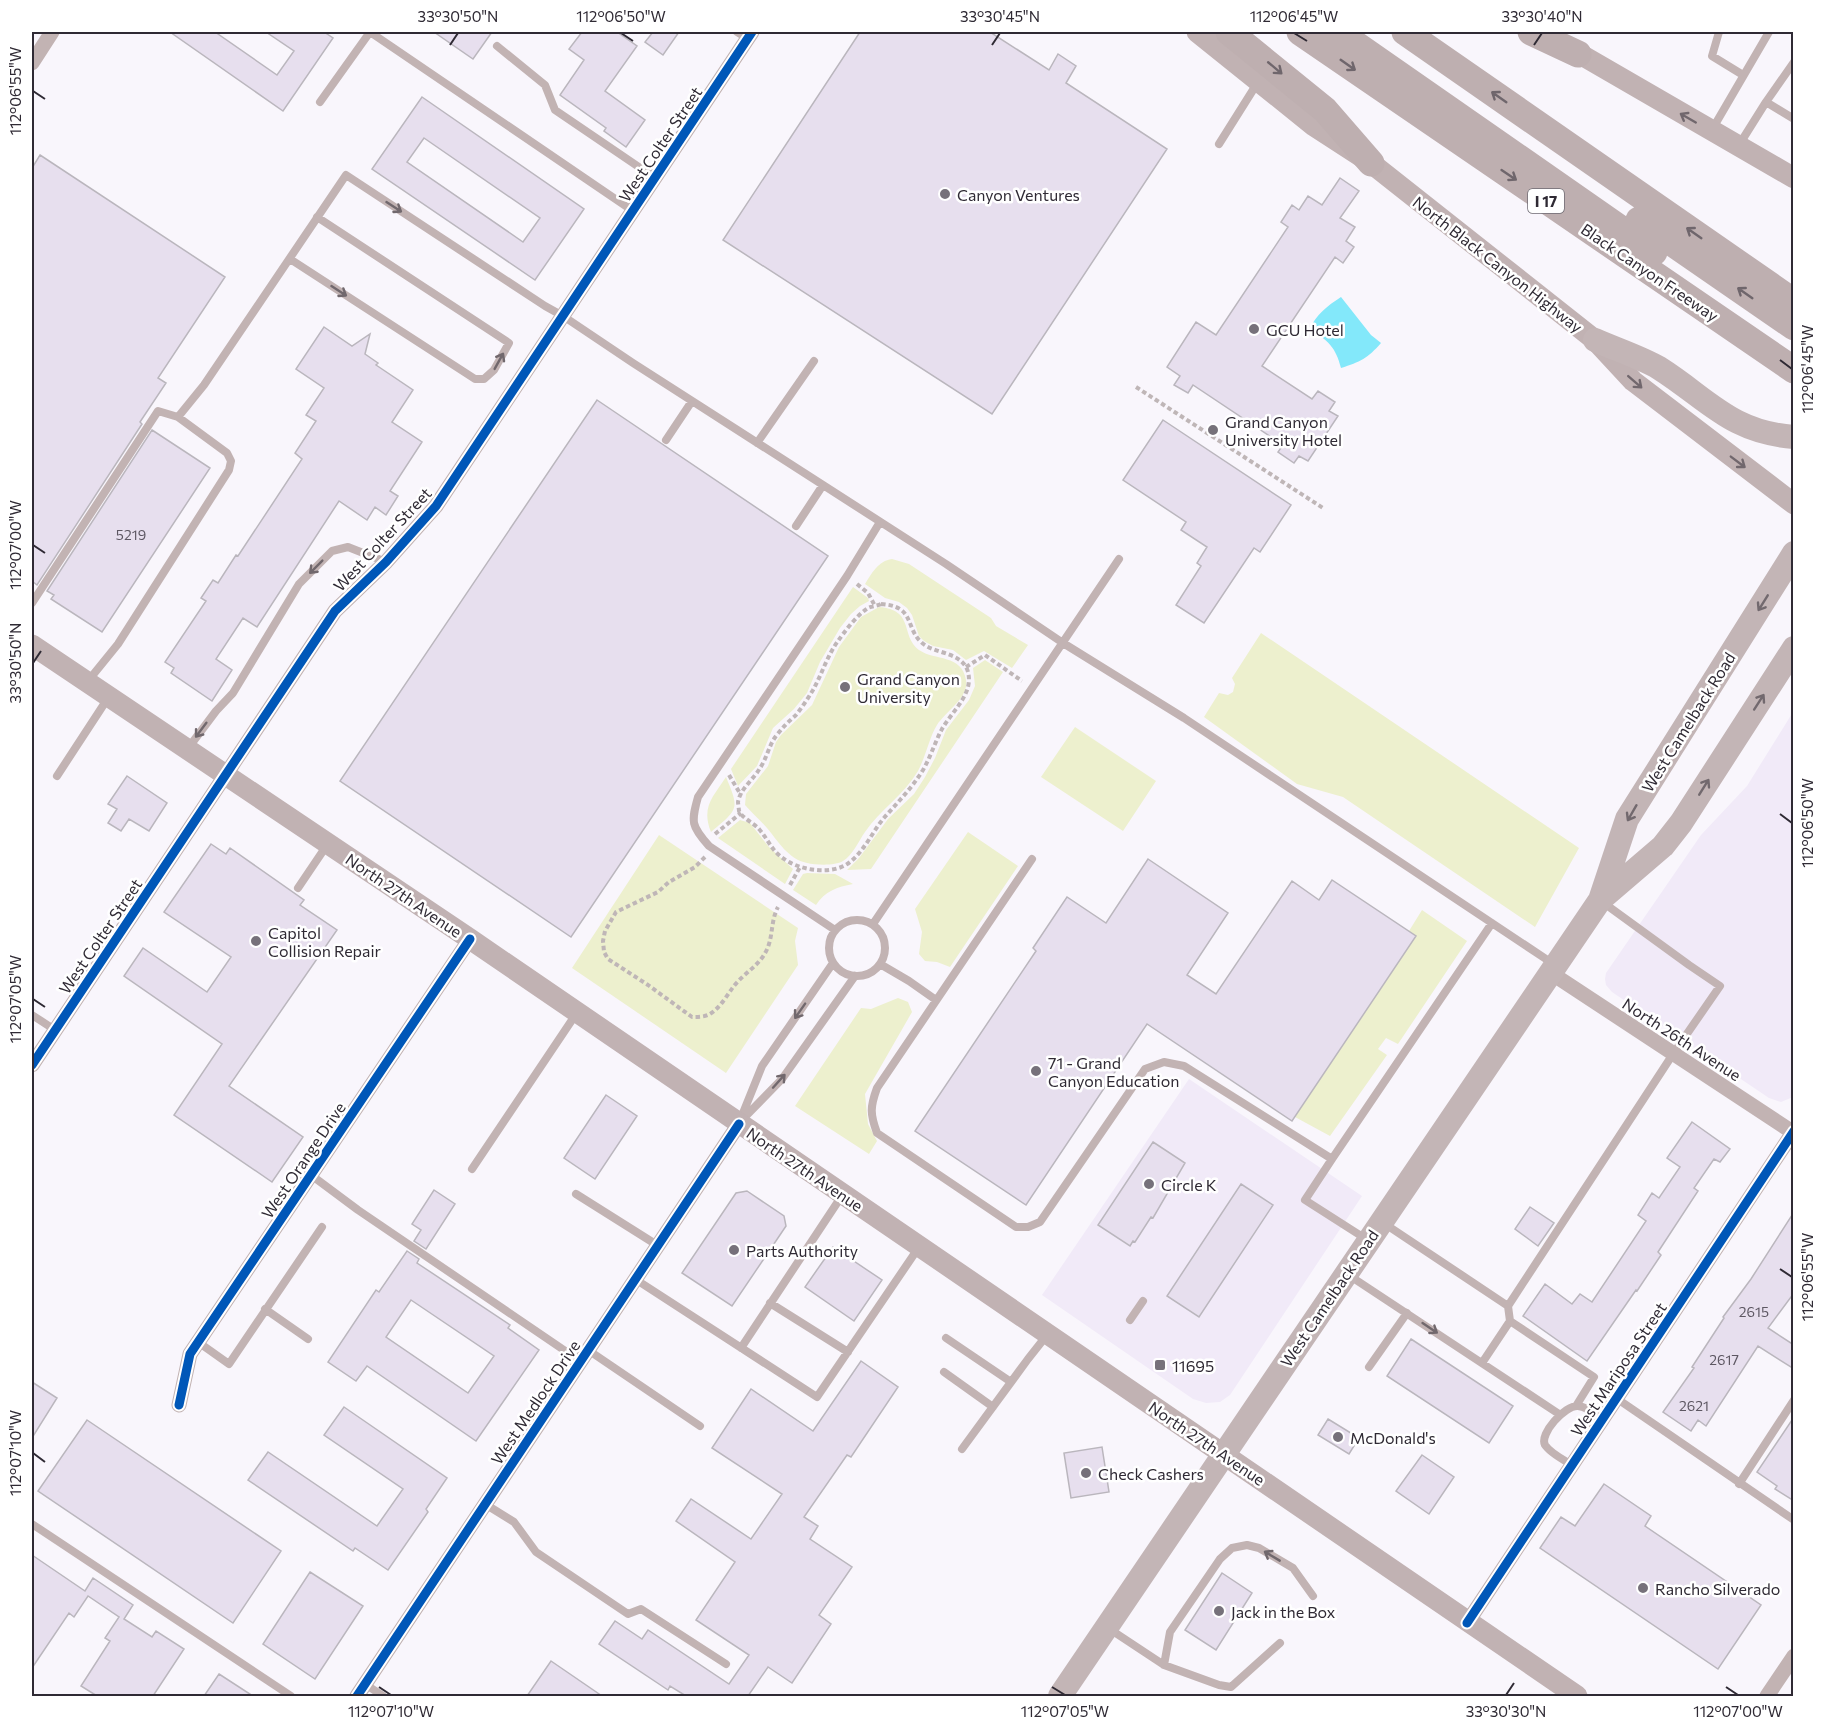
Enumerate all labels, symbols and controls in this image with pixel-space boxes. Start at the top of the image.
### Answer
text: 33°30'50"N [418,7,498,25]
text: 112°06'50"W [576,7,666,25]
text: 33°30'45"N [960,7,1040,25]
text: 112°06'45"W [1250,7,1338,25]
text: 33°30'40"N [1501,7,1583,25]
text: 112°06'55"W [6,47,24,135]
one-way arrow [1339,59,1355,71]
one-way arrow [1267,61,1283,74]
street label: West Colter Street [614,83,706,205]
one-way arrow [1492,91,1508,103]
one-way arrow [1680,112,1697,124]
one-way arrow [1500,169,1516,181]
place label: Canyon Ventures [957,185,1080,204]
marker: Canyon Ventures [938,187,952,201]
road number: I 17 [1528,189,1564,213]
street label: North Black Canyon Highway [1409,192,1587,336]
one-way arrow [386,201,402,213]
street label: Black Canyon Freeway [1578,219,1722,325]
one-way arrow [1686,227,1702,239]
one-way arrow [330,285,347,297]
one-way arrow [1738,287,1754,299]
place label: GCU Hotel [1266,320,1344,339]
marker: GCU Hotel [1247,322,1261,336]
text: 112°06'45"W [1798,325,1816,413]
one-way arrow [493,353,505,370]
one-way arrow [1627,375,1642,389]
place label: Grand Canyon University Hotel [1225,412,1342,449]
marker: Grand Canyon University Hotel [1206,423,1220,437]
one-way arrow [1730,455,1746,468]
street label: West Colter Street [329,483,435,595]
text: 112°07'00"W [6,500,24,590]
house number: 5219 [116,526,146,543]
one-way arrow [309,559,324,574]
one-way arrow [1756,594,1768,611]
text: 33°30'50"N [6,623,24,703]
street label: West Camelback Road [1637,649,1739,795]
place label: Grand Canyon University [857,669,960,706]
marker: Grand Canyon University [838,680,852,694]
one-way arrow [1753,694,1765,711]
one-way arrow [195,722,208,738]
text: 112°06'50"W [1798,778,1816,868]
one-way arrow [1698,780,1710,796]
one-way arrow [1625,804,1637,821]
street label: North 27th Avenue [342,849,466,941]
street label: West Colter Street [54,875,146,997]
place label: Capitol Collision Repair [268,923,382,960]
marker: Capitol Collision Repair [249,934,263,948]
text: 112°07'05"W [6,955,24,1043]
street label: North 26th Avenue [1619,994,1745,1084]
one-way arrow [794,1003,806,1019]
place label: 71 - Grand Canyon Education [1048,1053,1179,1090]
marker: 71 - Grand Canyon Education [1029,1064,1043,1078]
one-way arrow [772,1074,786,1089]
street label: West Orange Drive [257,1098,349,1222]
street label: North 27th Avenue [743,1123,867,1215]
place label: Circle K [1161,1175,1217,1194]
marker: Circle K [1142,1177,1156,1191]
street label: West Camelback Road [1276,1226,1382,1370]
text: 112°06'55"W [1798,1233,1816,1321]
place label: Parts Authority [746,1241,858,1260]
marker: Parts Authority [727,1243,741,1257]
street label: West Mariposa Street [1566,1298,1670,1440]
house number: 2615 [1739,1303,1769,1320]
one-way arrow [1422,1322,1439,1335]
street label: West Medlock Drive [486,1336,584,1468]
house number: 2617 [1709,1351,1739,1368]
place label: 11695 [1172,1356,1214,1375]
marker: 11695 [1153,1358,1167,1372]
street label: North 27th Avenue [1145,1397,1269,1489]
house number: 2621 [1679,1397,1709,1414]
text: 112°07'10"W [6,1410,24,1496]
place label: McDonald's [1350,1428,1436,1447]
marker: McDonald's [1331,1430,1345,1444]
place label: Check Cashers [1098,1464,1204,1483]
marker: Check Cashers [1079,1466,1093,1480]
one-way arrow [1264,1549,1281,1561]
place label: Rancho Silverado [1655,1579,1780,1598]
marker: Rancho Silverado [1636,1581,1650,1595]
place label: Jack in the Box [1231,1602,1336,1621]
marker: Jack in the Box [1212,1604,1226,1618]
text: 112°07'10"W [348,1702,434,1720]
text: 112°07'05"W [1021,1702,1109,1720]
text: 33°30'30"N [1466,1702,1546,1720]
text: 112°07'00"W [1693,1702,1783,1720]

